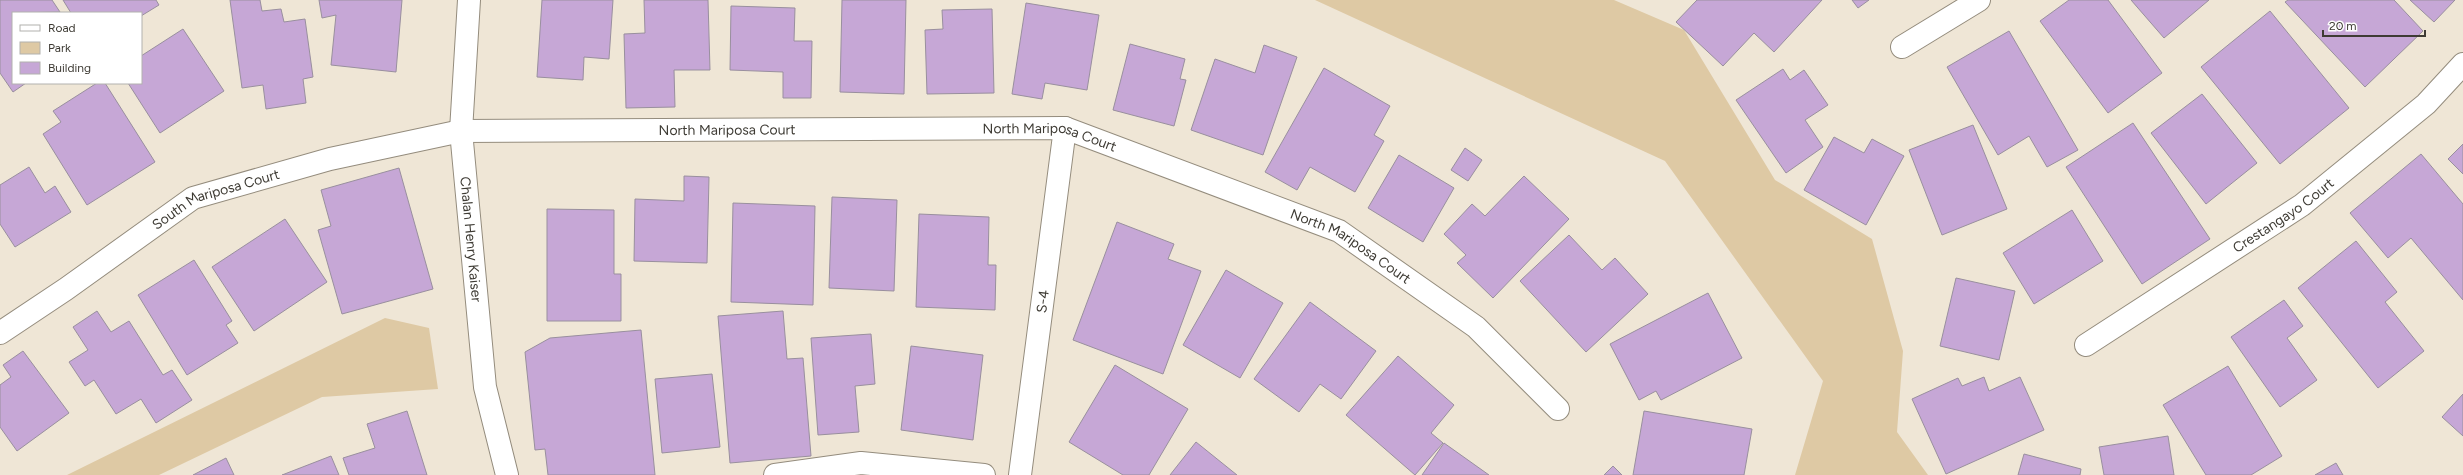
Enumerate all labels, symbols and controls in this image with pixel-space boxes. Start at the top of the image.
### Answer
legend [12,12,142,84]
scale bar [2323,12,2425,38]
text: 20 m [2329,19,2357,33]
text: Road [48,21,76,35]
text: Park [48,41,71,55]
text: Building [48,61,91,75]
street label: North Mariposa Court [983,120,1119,156]
street label: North Mariposa Court [659,121,796,139]
street label: South Mariposa Court [149,166,281,234]
street label: Crestangayo Court [2230,175,2337,257]
street label: Chalan Henry Kaiser [456,176,485,303]
street label: North Mariposa Court [1288,206,1414,288]
street label: S-4 [1033,289,1053,314]

